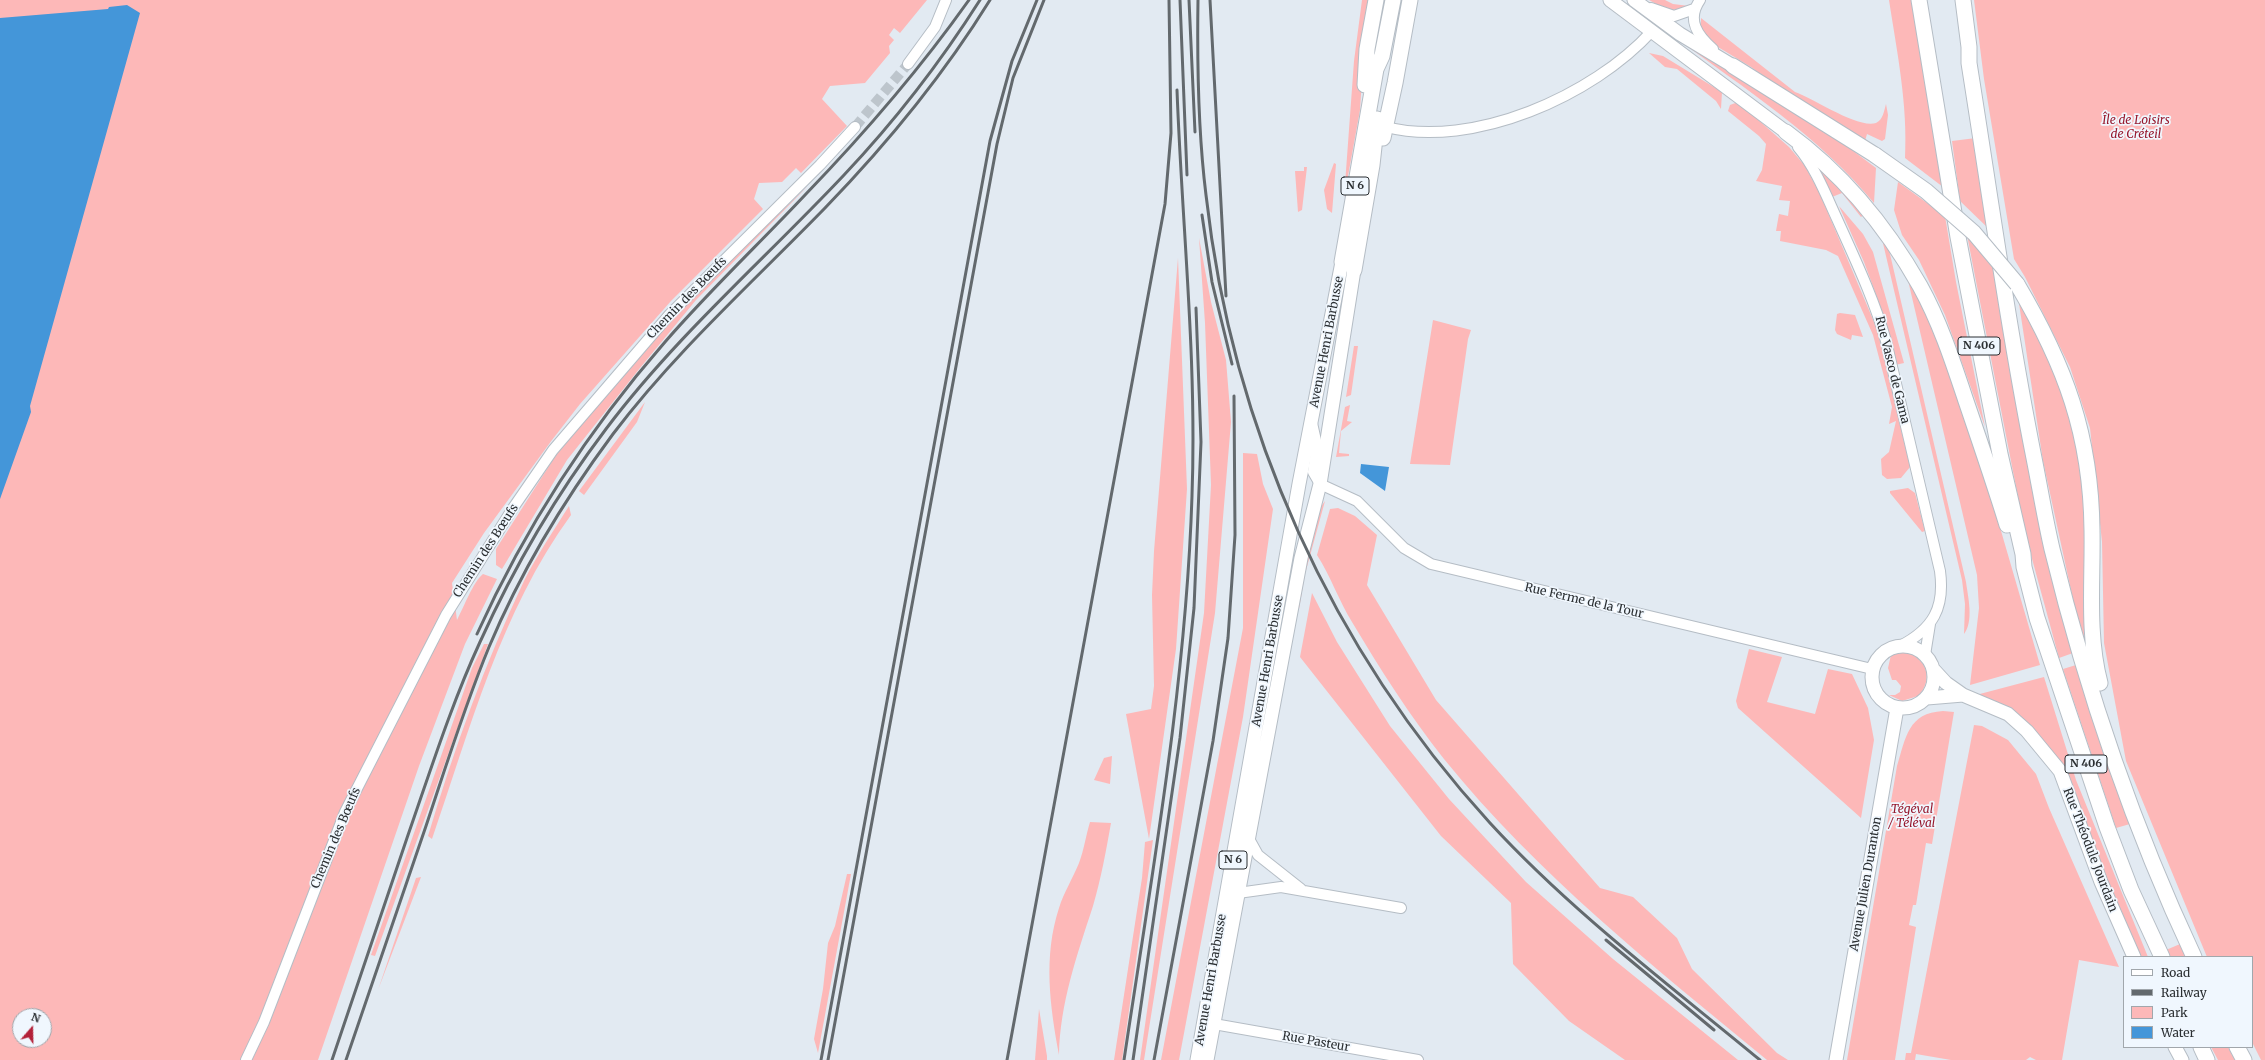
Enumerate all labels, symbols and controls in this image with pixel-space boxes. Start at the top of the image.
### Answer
park label: Île de Loisirs de Créteil [2102,114,2170,142]
road number: N 6 [1341,177,1369,195]
street label: Chemin des Bœufs [644,254,730,342]
street label: Avenue Henri Barbusse [1307,275,1347,409]
street label: Rue Vasco de Gama [1872,315,1912,425]
road number: N 406 [1958,337,2000,355]
street label: Chemin des Bœufs [450,502,522,600]
street label: Rue Ferme de la Tour [1523,580,1645,622]
street label: Avenue Henri Barbusse [1249,594,1287,728]
road number: N 406 [2065,755,2107,773]
street label: Chemin des Bœufs [308,785,364,891]
street label: Rue Théodule Jourdain [2060,786,2120,914]
park label: Tégéval / Téléval [1889,803,1935,831]
street label: Avenue Julien Duranton [1847,816,1885,952]
road number: N 6 [1219,851,1247,869]
street label: Avenue Henri Barbusse [1192,913,1230,1047]
legend [2123,956,2253,1048]
text: Road [2161,965,2190,980]
text: Railway [2161,985,2207,1000]
text: Park [2161,1005,2188,1020]
north arrow [12,1008,52,1048]
text: N [29,1010,42,1026]
text: Water [2161,1025,2195,1040]
street label: Rue Pasteur [1281,1029,1351,1055]

